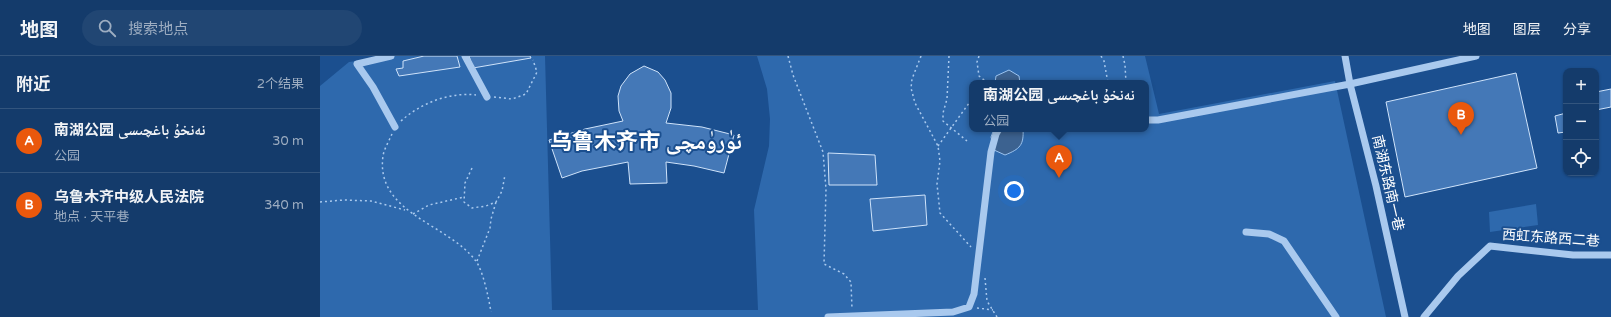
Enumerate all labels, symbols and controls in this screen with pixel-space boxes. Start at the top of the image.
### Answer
search box [82,10,362,46]
icon: search [96,17,118,39]
text: 地图 [20,19,58,41]
text: 搜索地点 [128,20,188,38]
text: 地图 [1463,21,1491,38]
text: 图层 [1513,21,1541,38]
text: 分享 [1563,21,1591,38]
map controls [1563,68,1599,176]
button: + [1563,68,1599,104]
text: 附近 [16,74,50,95]
text: 2个结果 [257,76,304,92]
popup [969,80,1149,132]
text: 南湖公园 نەنخۇ باغچىسى [983,86,1135,104]
pin: B [1448,102,1474,135]
button: − [1563,104,1599,140]
text: 公园 [983,113,1009,129]
text: 南湖公园 نەنخۇ باغچىسى [54,121,205,139]
district label: 乌鲁木齐市 ئۈرۈمچى [550,129,742,155]
text: A [24,133,34,149]
text: 30 m [272,133,304,149]
street label: 南湖东路南一巷 [1369,133,1407,233]
button: locate [1563,140,1599,176]
pin: A [1046,145,1072,178]
text: 公园 [54,148,80,164]
your location [1004,181,1024,201]
text: 乌鲁木齐中级人民法院 [54,188,204,206]
text: B [24,197,34,213]
text: 340 m [264,197,304,213]
text: 地点 · 天平巷 [54,209,129,225]
street label: 西虹东路西二巷 [1502,226,1600,250]

